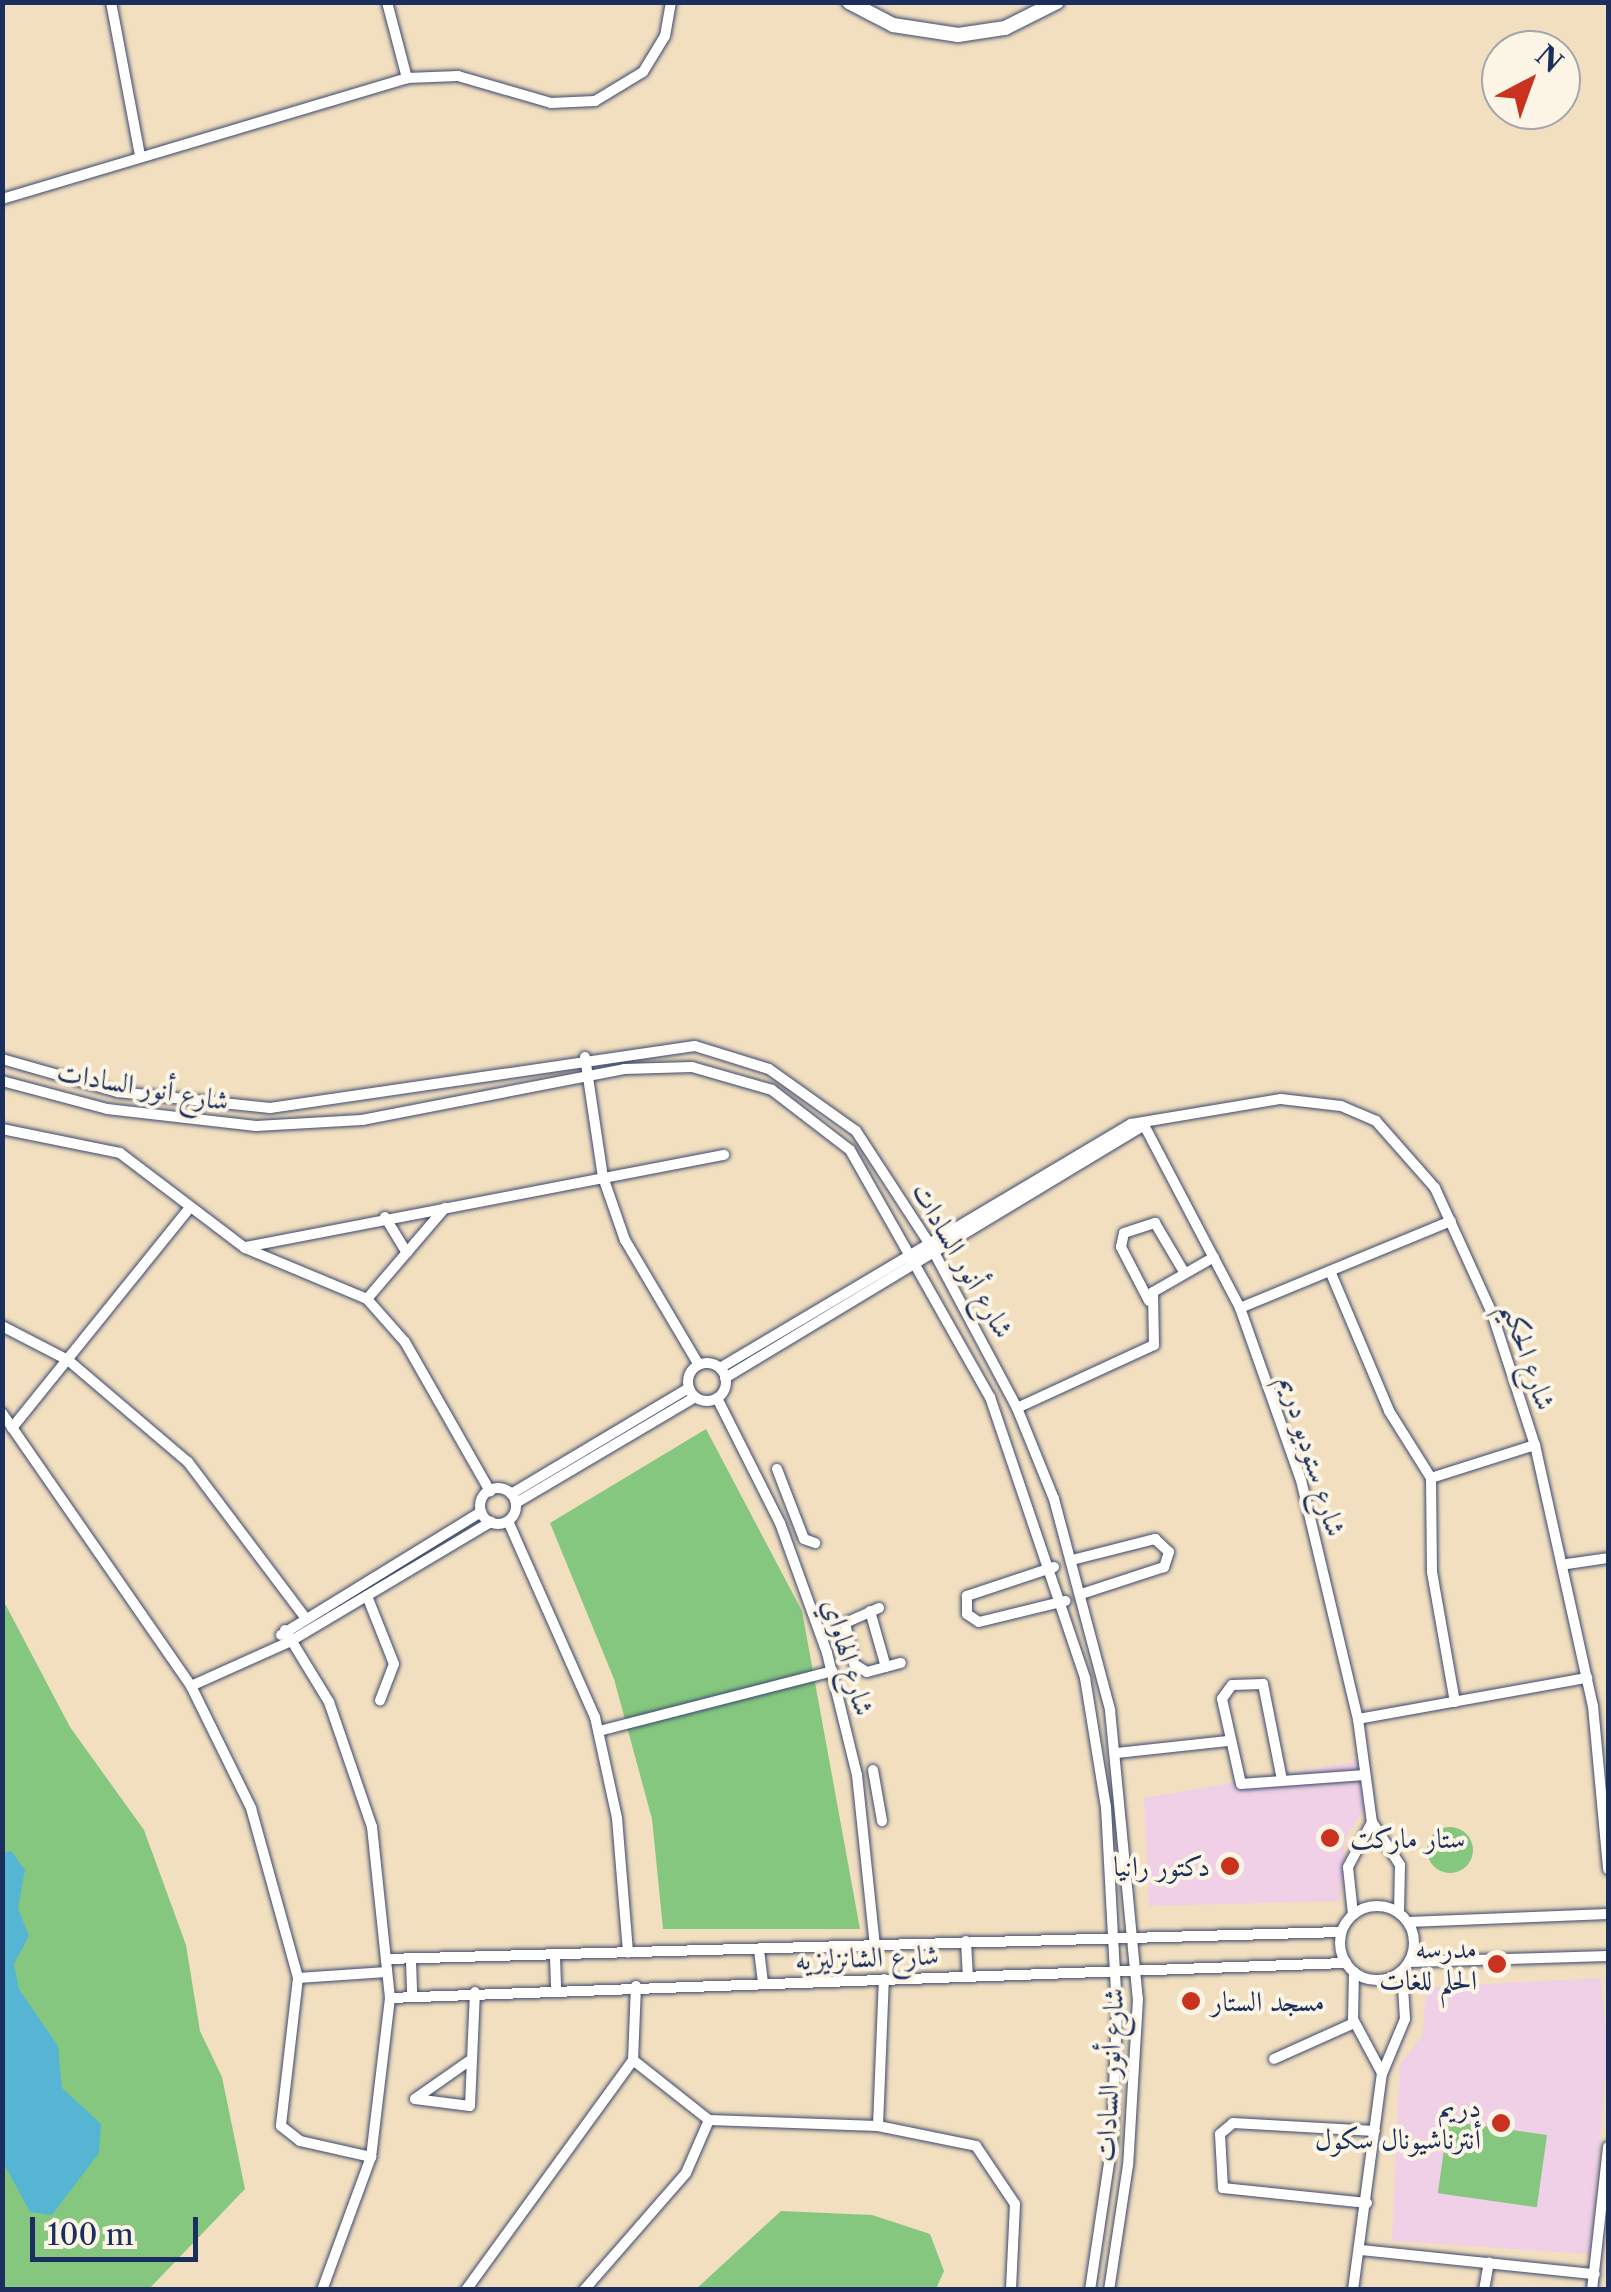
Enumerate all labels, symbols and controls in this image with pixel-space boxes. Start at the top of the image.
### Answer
north arrow [1481,30,1581,130]
text: N [1529,38,1570,80]
street label: شارع أنور السادات [54,1054,232,1118]
street label: شارع أنور السادات [905,1176,1021,1344]
street label: شارع الحكيم [1495,1298,1563,1414]
street label: شارع ستوديو دريم [1273,1372,1353,1540]
street label: شارع الهاواي [816,1595,882,1719]
place label: ستار ماركت [1350,1821,1465,1855]
marker: ستار ماركت [1319,1827,1341,1849]
place label: دكتور رانيا [1113,1849,1210,1883]
marker: دكتور رانيا [1219,1855,1241,1877]
place label: مدرسه الحلم للغات [1379,1931,1477,1997]
street label: شارع الشانزليزيه [794,1938,940,1976]
marker: مدرسه الحلم للغات [1486,1953,1508,1975]
place label: مسجد الستار [1211,1984,1325,2018]
street label: شارع أنور السادات [1088,1987,1130,2163]
marker: مسجد الستار [1180,1990,1202,2012]
place label: دريم أنترناشيونال سكول [1315,2090,1481,2156]
marker: دريم أنترناشيونال سكول [1490,2112,1512,2134]
scale bar [35,2197,202,2259]
text: 100 m [47,2216,134,2253]

